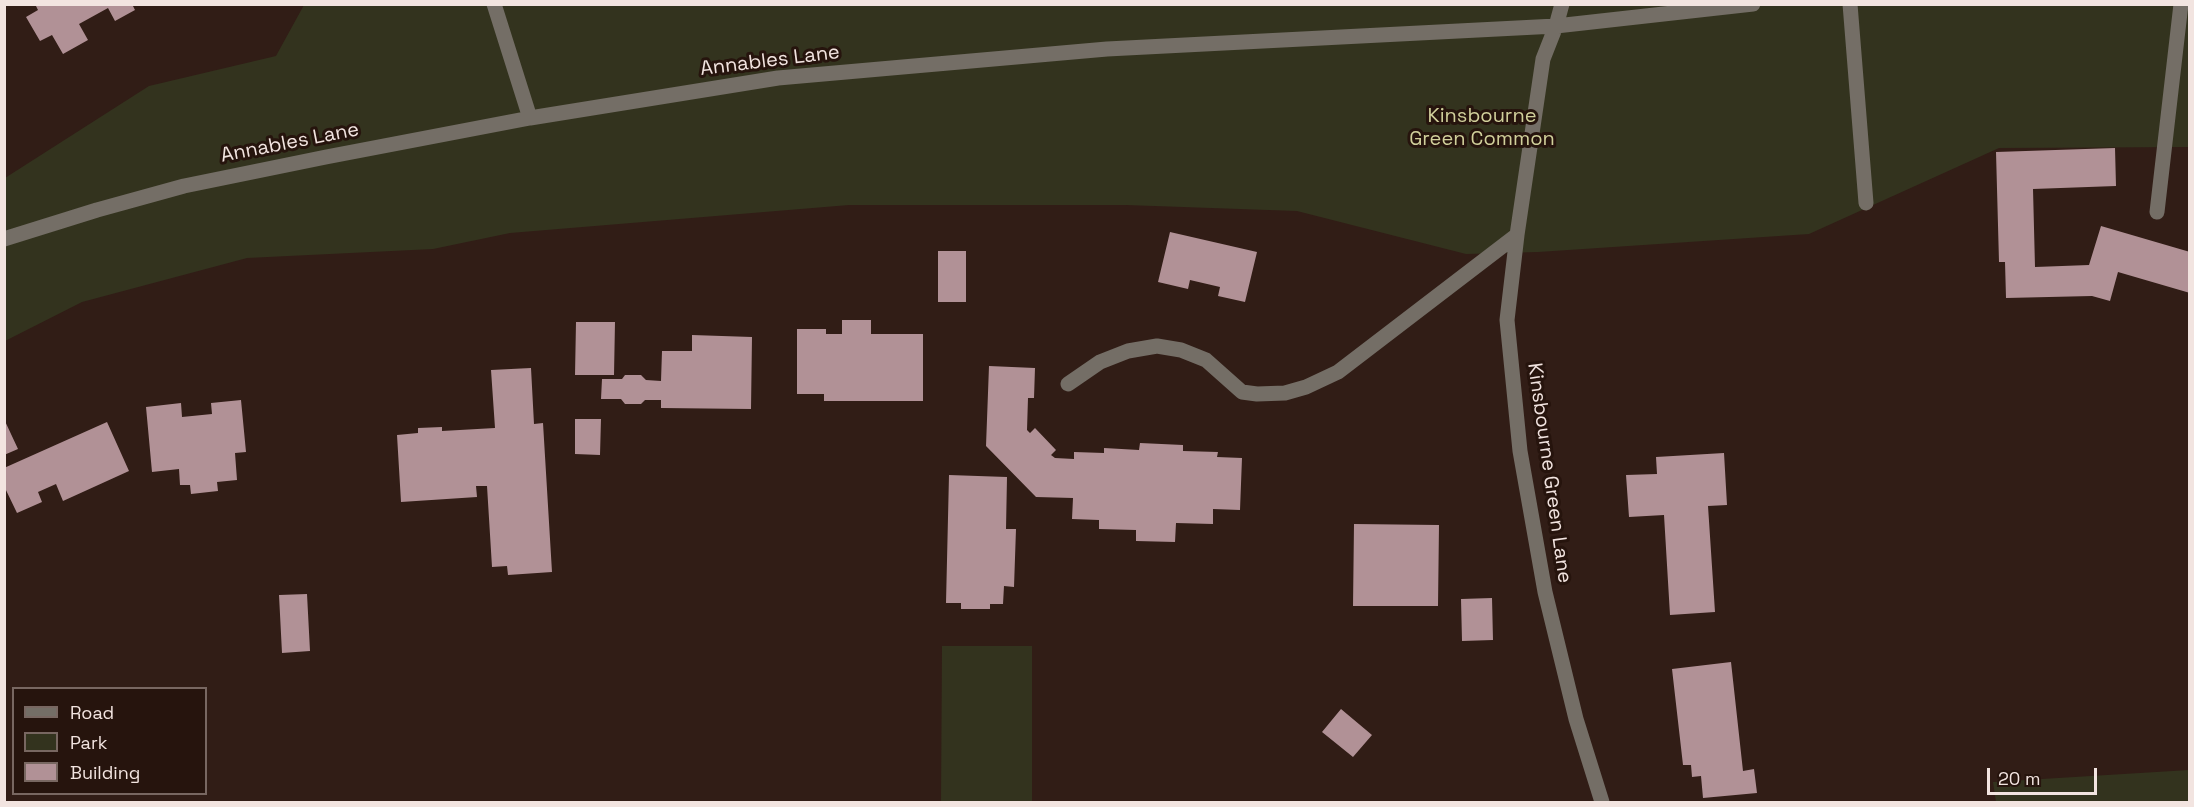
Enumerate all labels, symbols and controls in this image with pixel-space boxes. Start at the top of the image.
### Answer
street label: Annables Lane [699,41,841,81]
park label: Kinsbourne Green Common [1409,105,1555,152]
street label: Annables Lane [219,118,361,168]
street label: Kinsbourne Green Lane [1522,361,1576,585]
legend [12,687,207,795]
text: Road [70,701,114,724]
text: Park [70,731,107,754]
scale bar [1990,756,2100,794]
text: Building [70,761,140,784]
text: 20 m [1998,767,2041,790]

